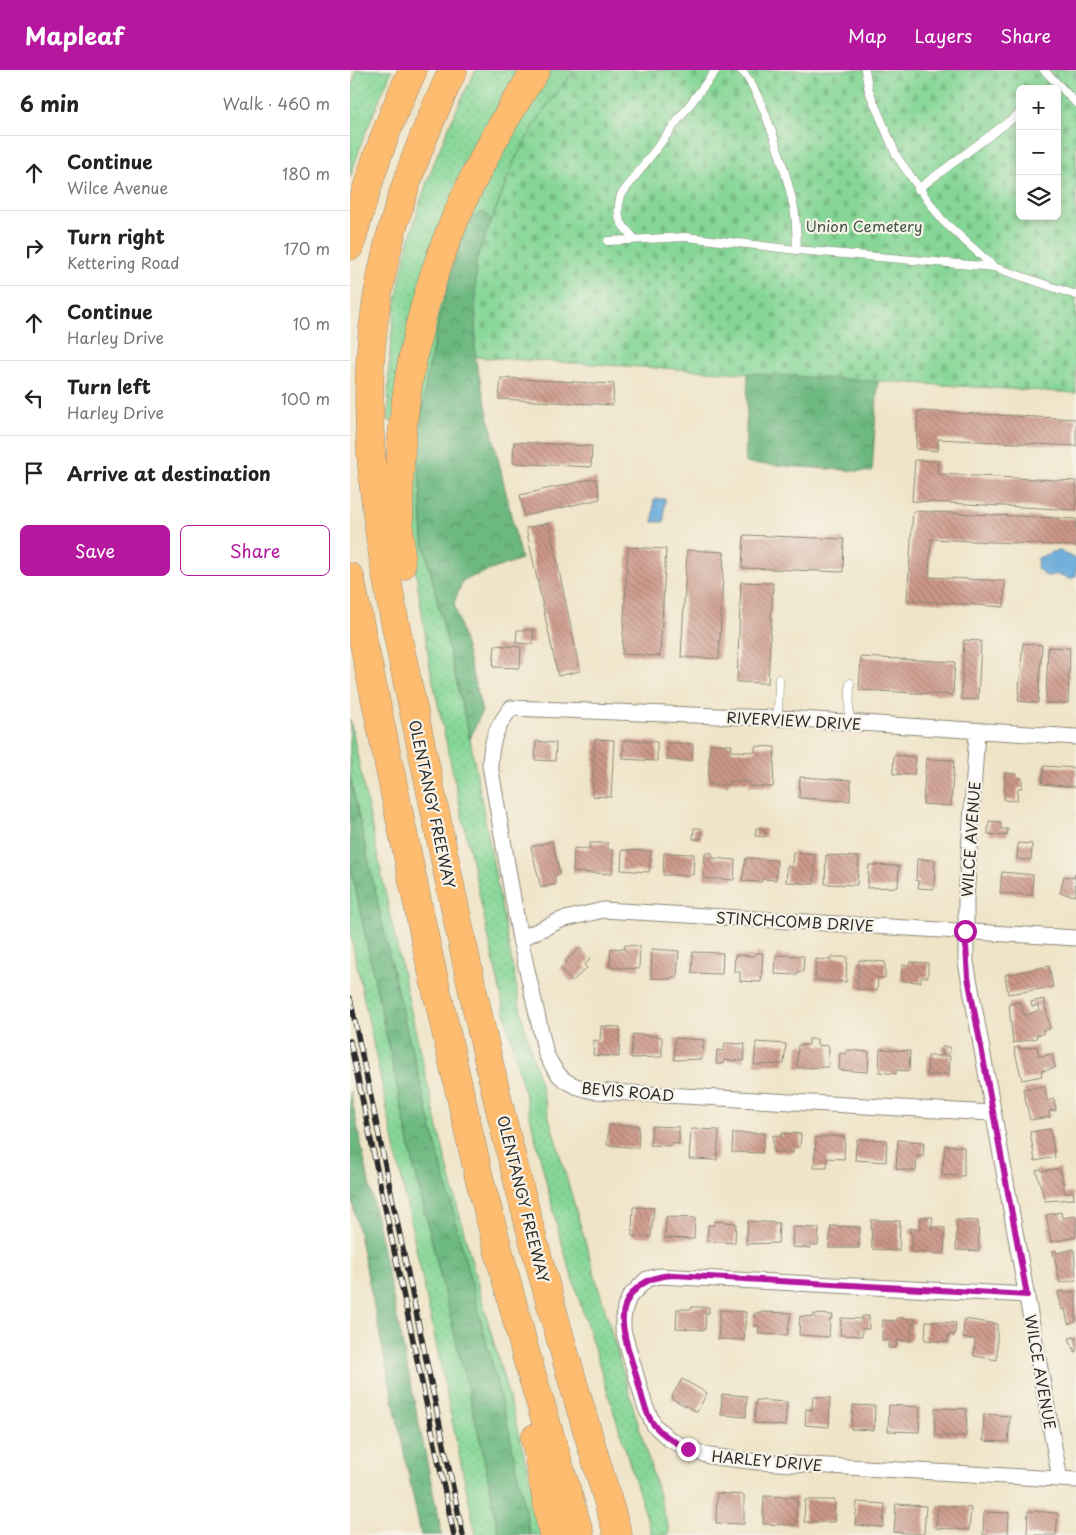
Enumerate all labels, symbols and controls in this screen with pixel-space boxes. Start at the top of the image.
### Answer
text: Mapleaf [25,17,124,53]
text: Map [848,22,887,49]
text: Layers [915,22,972,49]
text: Share [1000,22,1051,49]
map controls [1016,85,1061,220]
button: + [1016,85,1061,130]
text: 6 min [20,87,79,119]
text: Walk · 460 m [223,91,330,115]
button: − [1016,130,1061,175]
text: Continue [67,147,153,175]
icon: ahead [20,159,48,187]
text: 180 m [282,161,330,185]
text: Wilce Avenue [67,175,168,199]
button: layers [1016,175,1061,220]
park label: Union Cemetery [805,214,923,237]
text: Turn right [67,222,165,250]
icon: right [20,234,48,262]
text: 170 m [284,236,330,260]
text: Kettering Road [67,250,179,274]
text: Continue [67,297,153,325]
icon: ahead [20,309,48,337]
text: 10 m [293,311,330,335]
text: Harley Drive [67,325,164,349]
text: Turn left [67,372,151,400]
icon: left [20,384,48,412]
text: 100 m [281,386,330,410]
text: Harley Drive [67,400,164,424]
icon: arrive [20,459,48,487]
text: Arrive at destination [67,459,271,487]
button: Save [20,525,170,576]
button: Share [180,525,330,576]
street label: RIVERVIEW DRIVE [726,705,862,735]
street label: OLENTANGY FREEWAY [404,718,462,891]
street label: WILCE AVENUE [954,780,986,898]
street label: STINCHCOMB DRIVE [715,905,875,937]
route start [954,920,977,943]
street label: BEVIS ROAD [581,1075,675,1107]
street label: OLENTANGY FREEWAY [492,1113,556,1285]
street label: WILCE AVENUE [1020,1313,1062,1431]
route end [677,1438,700,1461]
street label: HARLEY DRIVE [711,1444,823,1476]

